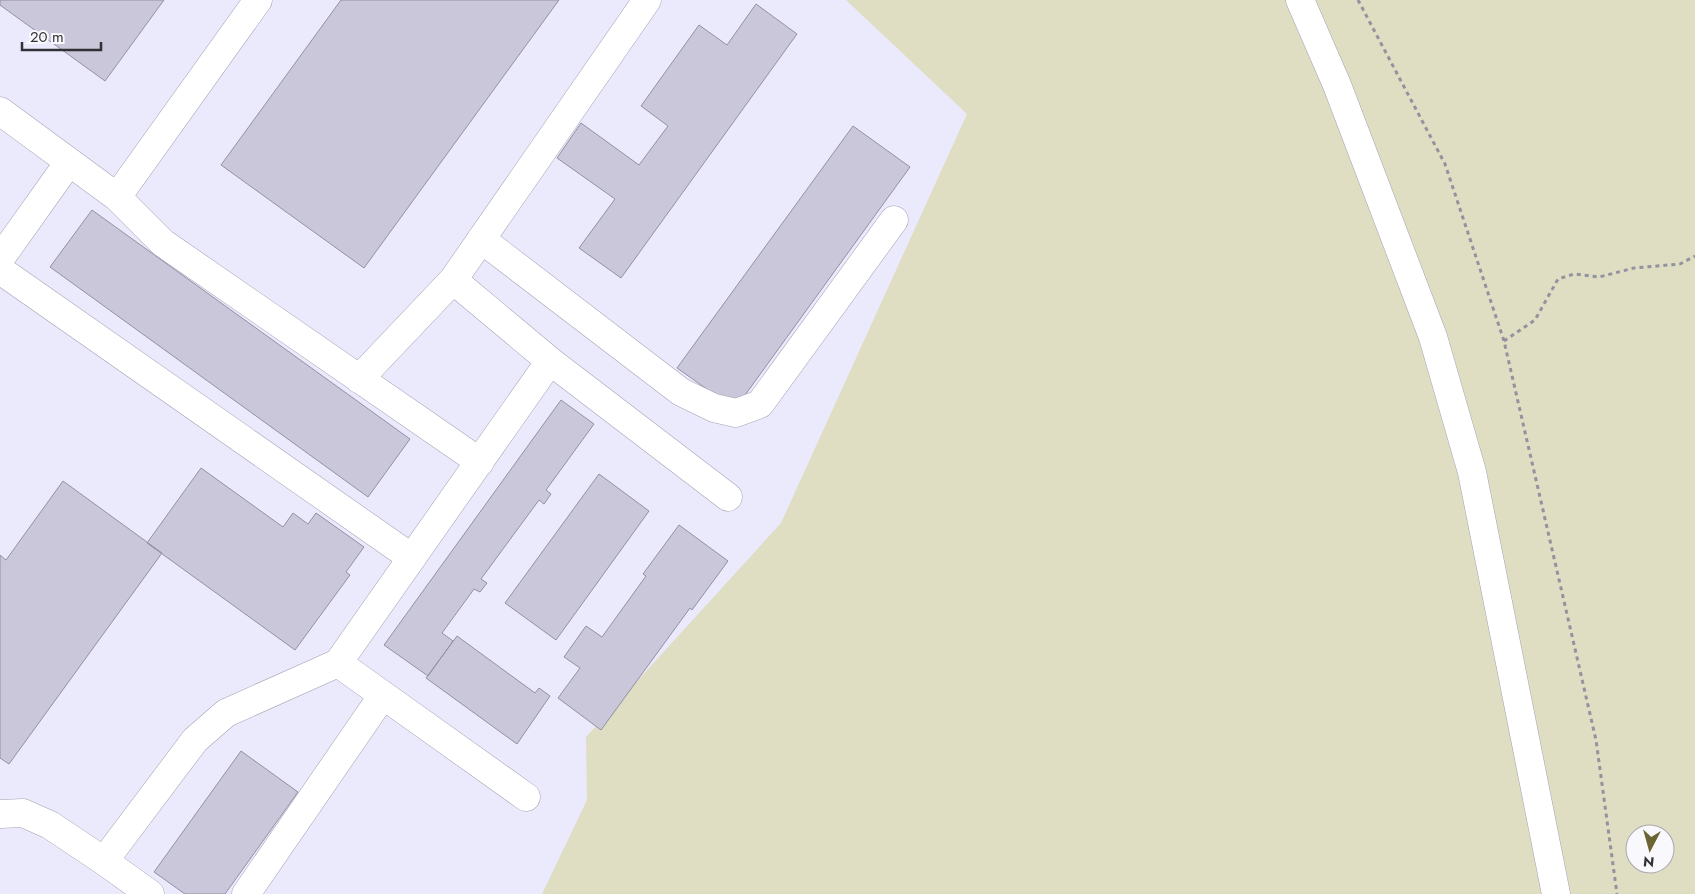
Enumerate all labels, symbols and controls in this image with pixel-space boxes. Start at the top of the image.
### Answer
scale bar [22,20,101,52]
text: 20 m [30,26,64,48]
north arrow [1625,824,1675,874]
text: N [1642,851,1655,872]

